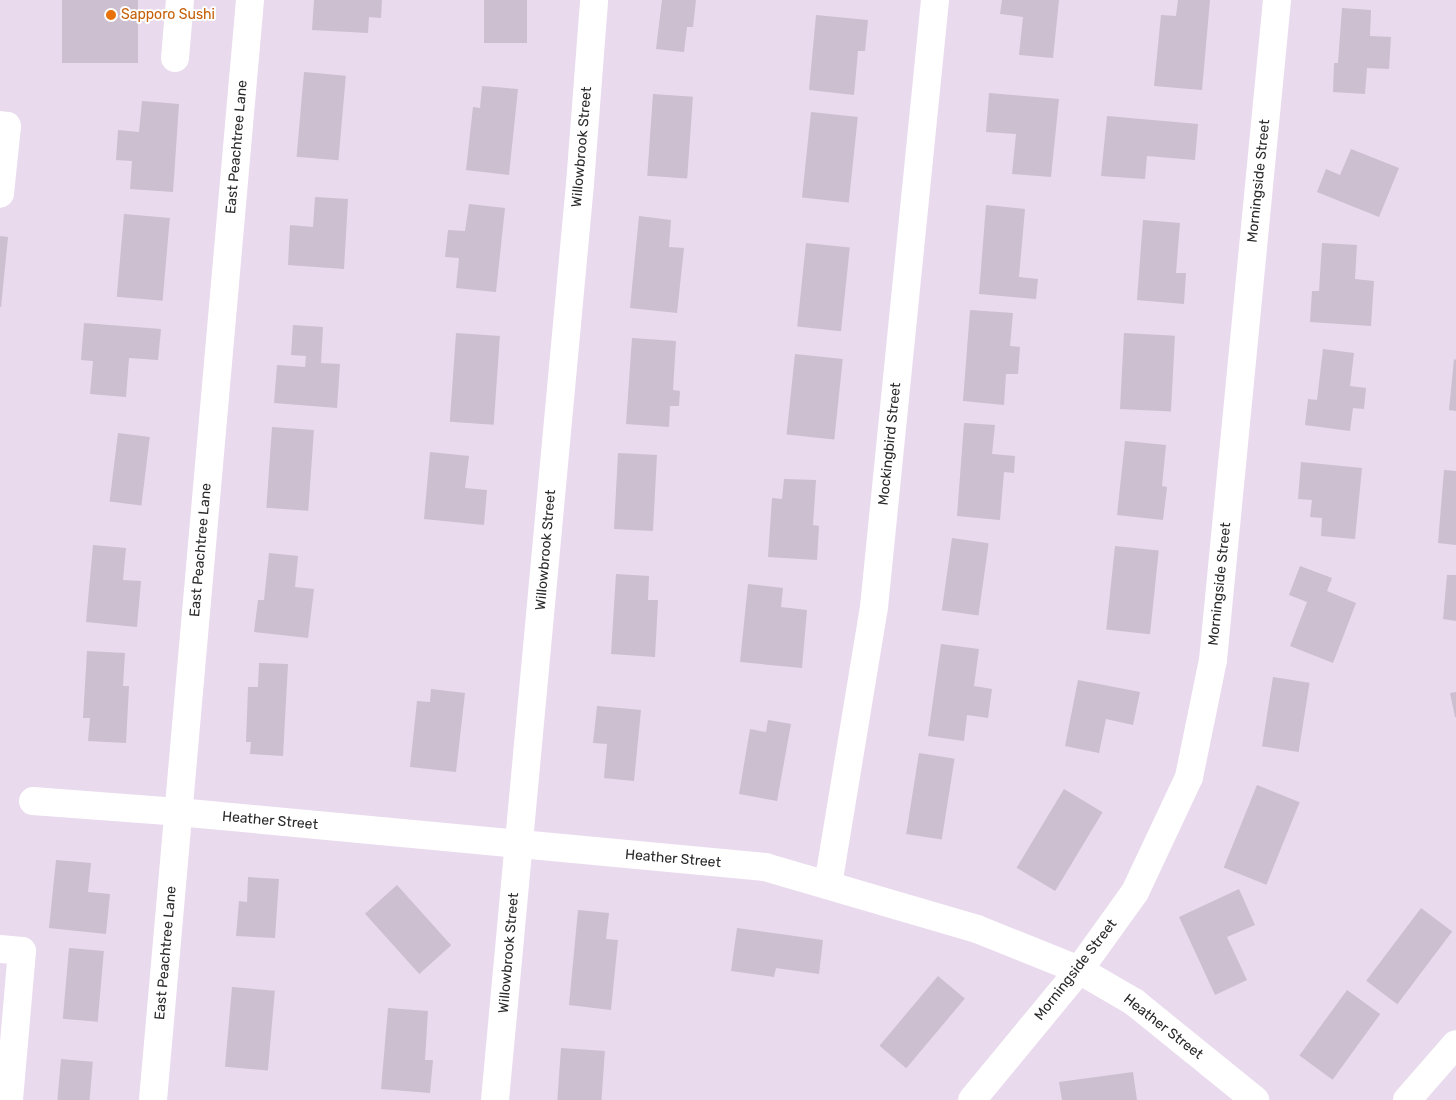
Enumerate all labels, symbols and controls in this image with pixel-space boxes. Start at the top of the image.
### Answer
place label: Sapporo Sushi [121,7,215,23]
marker: Sapporo Sushi [105,9,117,21]
street label: East Peachtree Lane [223,79,251,215]
street label: Willowbrook Street [568,86,596,208]
street label: Morningside Street [1244,119,1274,243]
street label: Mockingbird Street [875,382,905,506]
street label: East Peachtree Lane [187,482,215,618]
street label: Willowbrook Street [532,489,560,611]
street label: Morningside Street [1205,522,1235,646]
street label: Heather Street [221,808,319,834]
street label: Heather Street [624,846,722,872]
street label: East Peachtree Lane [152,885,180,1021]
street label: Willowbrook Street [495,892,523,1014]
street label: Morningside Street [1031,916,1121,1024]
street label: Heather Street [1120,991,1206,1063]

